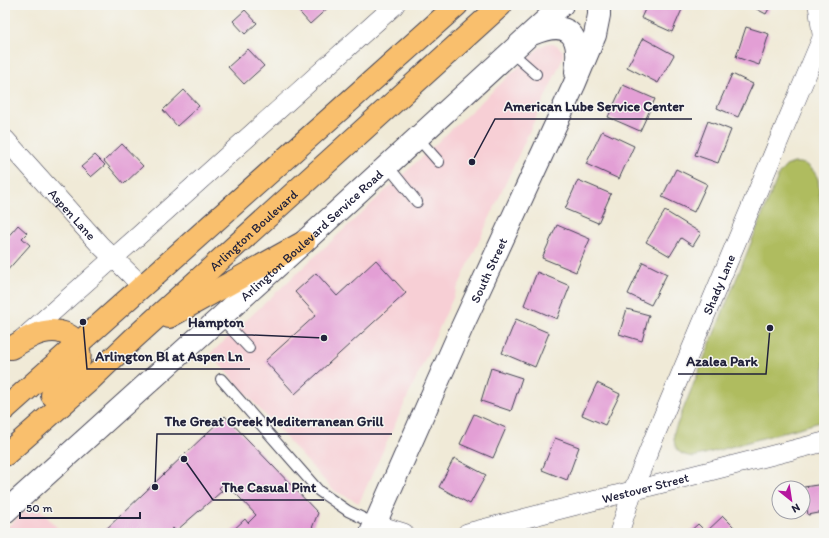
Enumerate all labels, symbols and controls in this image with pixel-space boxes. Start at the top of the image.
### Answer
callout: American Lube Service Center [495,93,692,119]
text: American Lube Service Center [503,98,685,115]
street label: Arlington Boulevard Service Road [237,166,386,304]
street label: Aspen Lane [46,185,99,243]
street label: Arlington Boulevard [206,186,300,274]
street label: South Street [467,235,510,305]
street label: Shady Lane [699,252,738,317]
callout: Hampton [180,309,252,335]
text: Hampton [188,314,244,331]
callout: Arlington Bl at Aspen Ln [87,343,250,369]
text: Arlington Bl at Aspen Ln [94,348,243,365]
callout: Azalea Park [678,348,766,374]
text: Azalea Park [685,353,758,370]
callout: The Great Greek Mediterranean Grill [157,408,392,434]
text: The Great Greek Mediterranean Grill [163,413,385,430]
street label: Westover Street [600,469,690,506]
callout: The Casual Pint [213,474,324,500]
text: The Casual Pint [221,479,317,496]
north arrow [771,480,811,520]
scale bar [20,494,140,520]
text: 50 m [26,501,52,515]
text: N [789,501,802,516]

